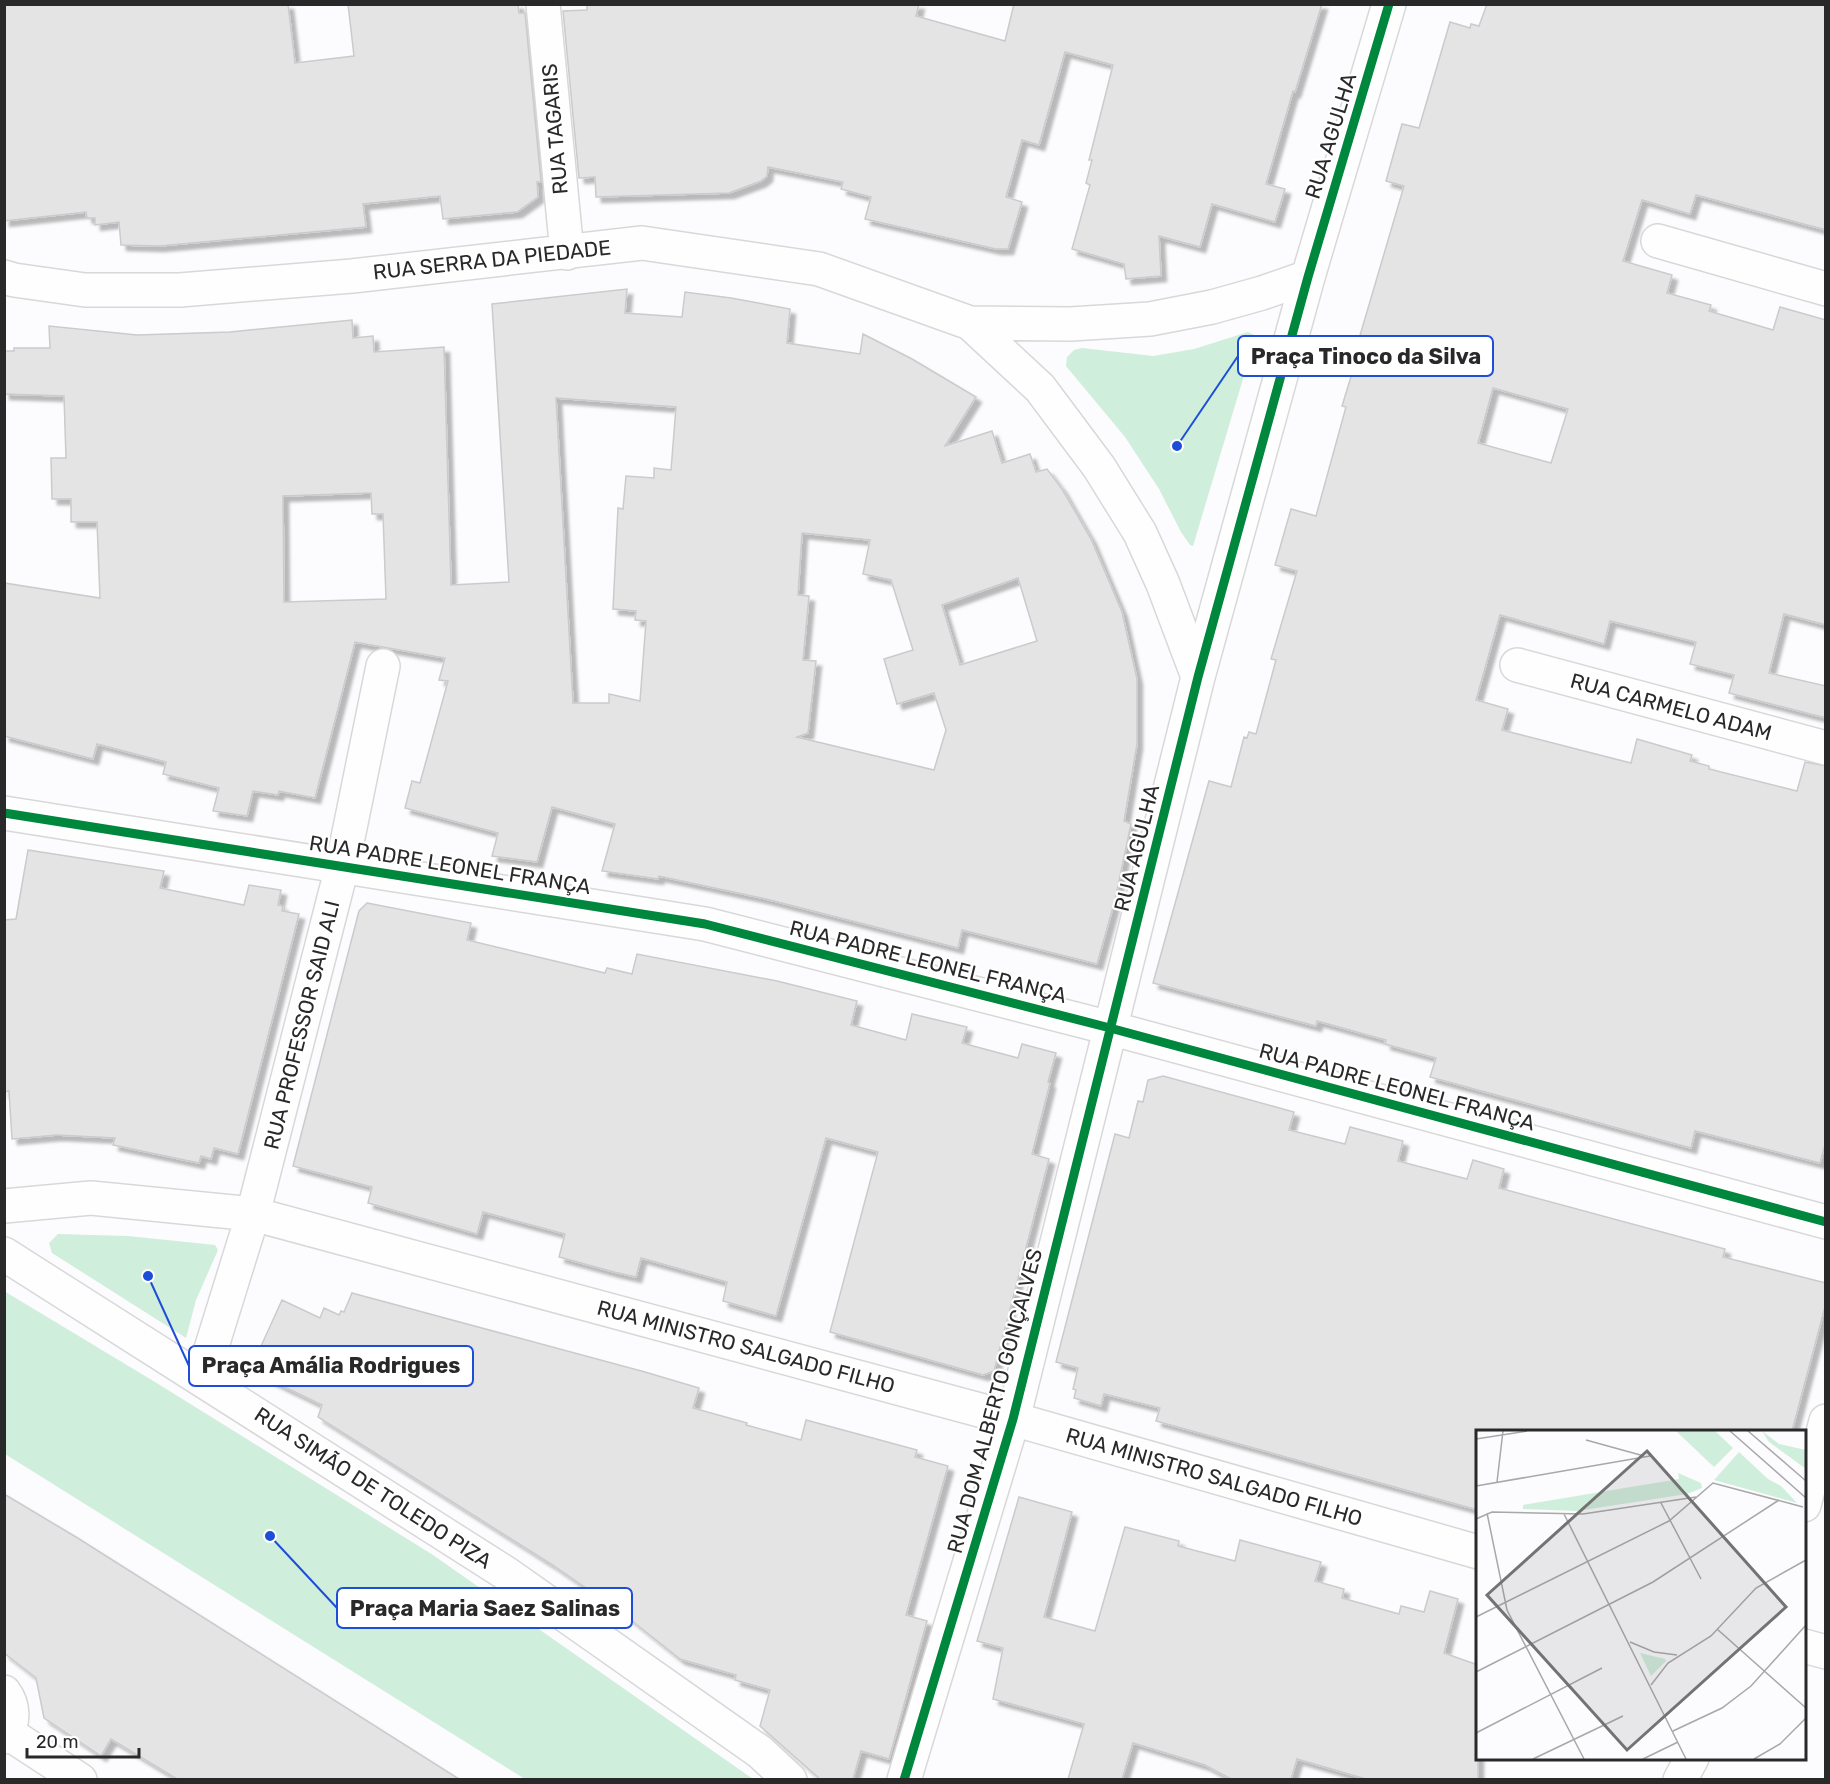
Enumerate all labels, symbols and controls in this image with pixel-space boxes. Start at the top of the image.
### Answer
street label: RUA TAGARIS [536,63,573,196]
street label: RUA AGULHA [1300,70,1361,202]
street label: RUA SERRA DA PIEDADE [372,235,612,284]
callout: Praça Tinoco da Silva [1238,336,1493,376]
text: Praça Tinoco da Silva [1251,343,1481,370]
street label: RUA CARMELO ADAM [1568,668,1775,745]
street label: RUA AGULHA [1109,782,1164,914]
street label: RUA PADRE LEONEL FRANÇA [308,830,593,899]
street label: RUA PROFESSOR SAID ALI [258,898,345,1152]
street label: RUA PADRE LEONEL FRANÇA [787,915,1069,1008]
street label: RUA PADRE LEONEL FRANÇA [1256,1038,1538,1135]
street label: RUA DOM ALBERTO GONÇALVES [942,1246,1047,1556]
street label: RUA MINISTRO SALGADO FILHO [595,1295,898,1398]
callout: Praça Amália Rodrigues [189,1346,473,1386]
text: Praça Amália Rodrigues [202,1352,460,1379]
street label: RUA SIMÃO DE TOLEDO PIZA [250,1401,496,1574]
street label: RUA MINISTRO SALGADO FILHO [1063,1422,1365,1531]
inset map [1476,1430,1806,1760]
callout: Praça Maria Saez Salinas [337,1588,632,1628]
text: Praça Maria Saez Salinas [350,1595,620,1622]
scale bar [27,1721,140,1759]
text: 20 m [36,1731,78,1753]

